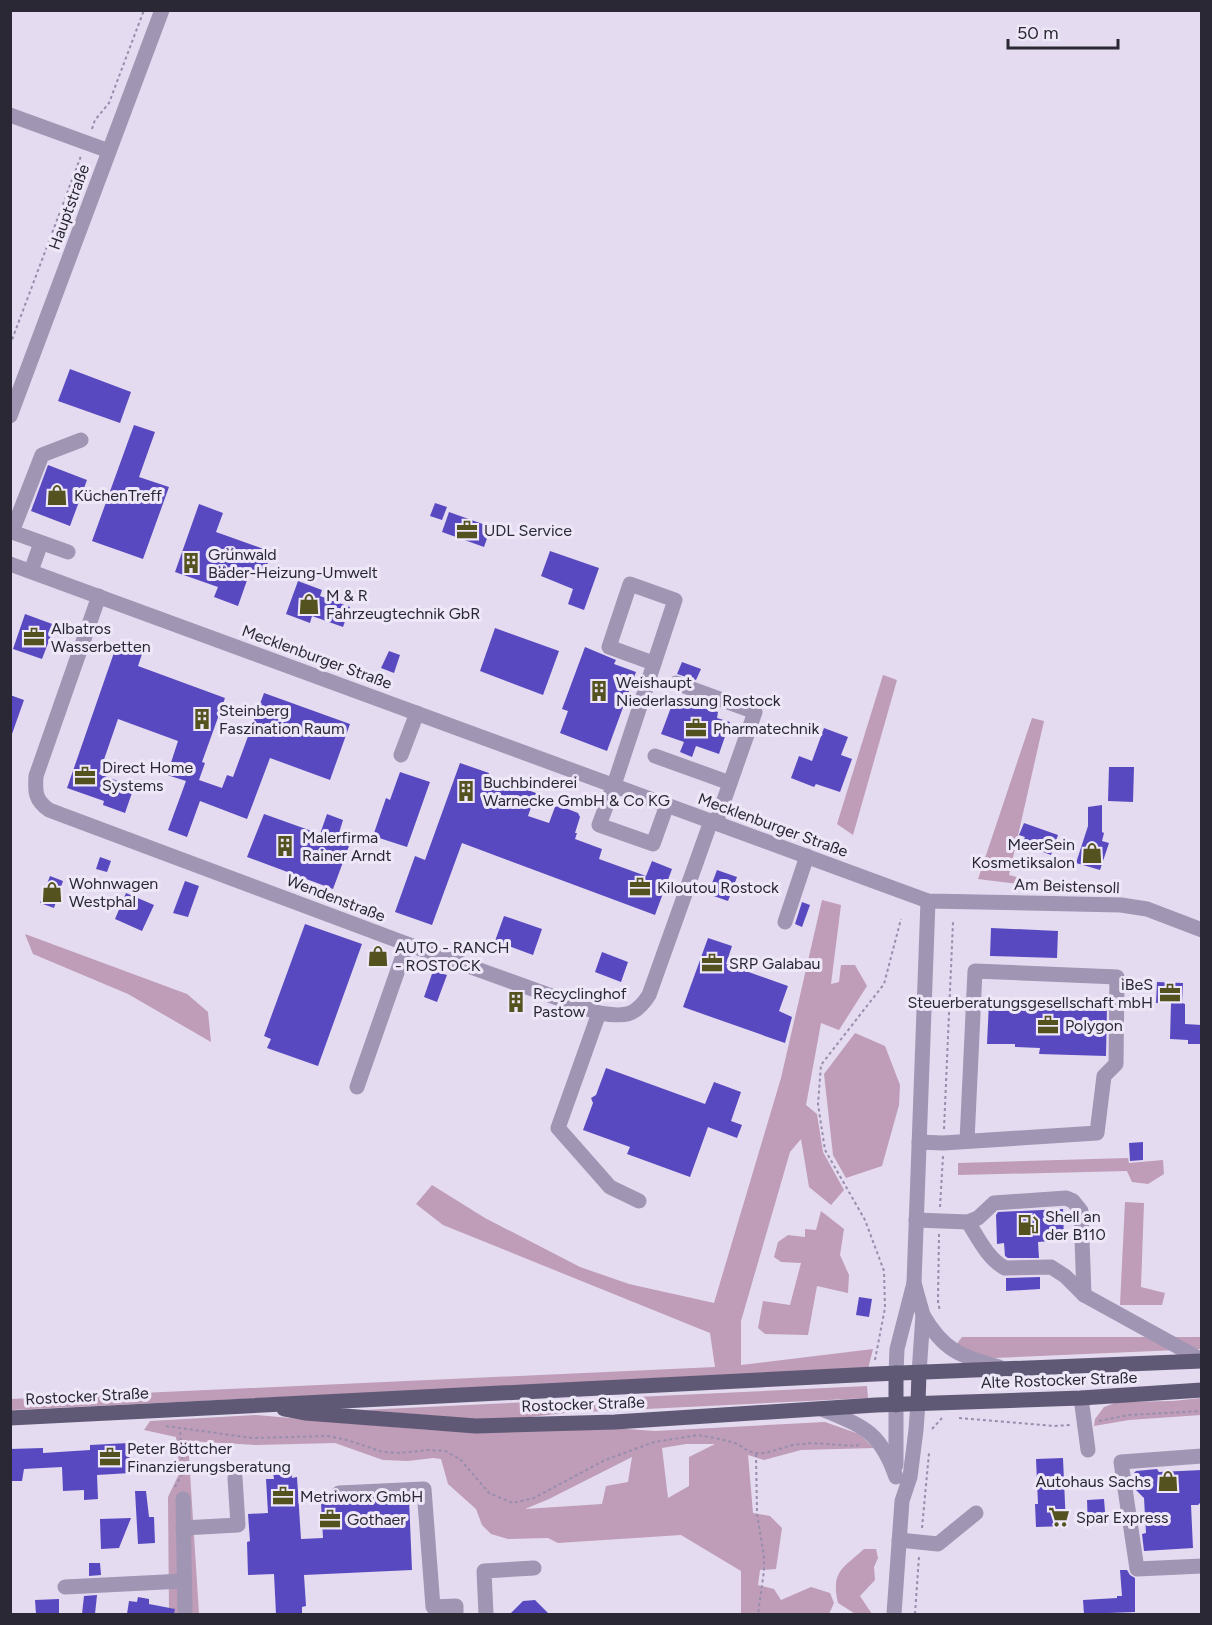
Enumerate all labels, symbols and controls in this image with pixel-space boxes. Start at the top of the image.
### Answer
scale bar [1008,12,1118,50]
text: 50 m [1017,22,1059,44]
street label: Hauptstraße [45,161,93,252]
shop icon: KüchenTreff [45,483,69,507]
place label: KüchenTreff [74,486,162,505]
office icon: UDL Service [455,518,479,542]
place label: UDL Service [484,521,572,540]
place label: Grünwald Bäder-Heizung-Umwelt [208,545,378,582]
building icon: Grünwald Bäder-Heizung-Umwelt [179,551,203,575]
place label: M & R Fahrzeugtechnik GbR [326,586,480,623]
shop icon: M & R Fahrzeugtechnik GbR [297,592,321,616]
place label: Albatros Wasserbetten [51,619,151,656]
street label: Mecklenburger Straße [239,621,395,693]
office icon: Albatros Wasserbetten [22,625,46,649]
place label: Weishaupt Niederlassung Rostock [616,673,781,710]
building icon: Weishaupt Niederlassung Rostock [587,679,611,703]
place label: Steinberg Faszination Raum [219,701,345,738]
building icon: Steinberg Faszination Raum [190,707,214,731]
office icon: Pharmatechnik [684,716,708,740]
place label: Pharmatechnik [713,719,820,738]
place label: Direct Home Systems [102,758,193,795]
office icon: Direct Home Systems [73,764,97,788]
place label: Buchbinderei Warnecke GmbH & Co KG [483,773,670,810]
building icon: Buchbinderei Warnecke GmbH & Co KG [454,779,478,803]
street label: Mecklenburger Straße [695,789,851,861]
place label: Malerfirma Rainer Arndt [302,828,392,865]
building icon: Malerfirma Rainer Arndt [273,834,297,858]
place label: MeerSein Kosmetiksalon [971,835,1075,872]
shop icon: MeerSein Kosmetiksalon [1080,841,1104,865]
street label: Wendenstraße [284,870,388,926]
place label: Wohnwagen Westphal [69,874,158,911]
office icon: Kiloutou Rostock [628,875,652,899]
street label: Am Beistensoll [1014,875,1120,897]
place label: Kiloutou Rostock [657,878,779,897]
shop icon: Wohnwagen Westphal [40,880,64,904]
place label: AUTO - RANCH - ROSTOCK [395,938,510,975]
shop icon: AUTO - RANCH - ROSTOCK [366,944,390,968]
office icon: SRP Galabau [700,951,724,975]
place label: SRP Galabau [729,954,821,973]
place label: iBeS Steuerberatungsgesellschaft mbH [907,975,1153,1012]
office icon: iBeS Steuerberatungsgesellschaft mbH [1158,981,1182,1005]
place label: Recyclinghof Pastow [533,984,627,1021]
building icon: Recyclinghof Pastow [504,990,528,1014]
office icon: Polygon [1036,1013,1060,1037]
place label: Polygon [1065,1016,1123,1035]
place label: Shell an der B110 [1045,1207,1106,1244]
fuel station icon: Shell an der B110 [1016,1213,1040,1237]
street label: Alte Rostocker Straße [980,1368,1138,1392]
street label: Rostocker Straße [25,1383,149,1409]
street label: Rostocker Straße [521,1392,645,1416]
place label: Peter Böttcher Finanzierungsberatung [127,1439,291,1476]
office icon: Peter Böttcher Finanzierungsberatung [98,1445,122,1469]
shop icon: Autohaus Sachs [1156,1469,1180,1493]
place label: Autohaus Sachs [1036,1472,1151,1491]
office icon: Metriworx GmbH [271,1484,295,1508]
place label: Metriworx GmbH [300,1487,423,1506]
supermarket icon: Spar Express [1047,1505,1071,1529]
office icon: Gothaer [318,1507,342,1531]
place label: Spar Express [1076,1508,1168,1527]
place label: Gothaer [347,1510,406,1529]

